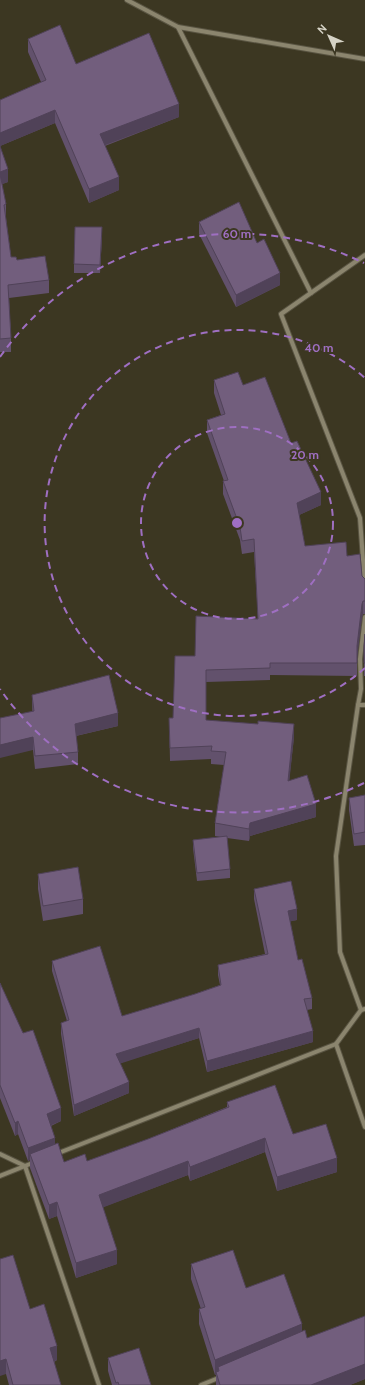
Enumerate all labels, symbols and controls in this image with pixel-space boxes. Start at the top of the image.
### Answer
north arrow [309,16,349,56]
text: N [314,21,330,37]
text: 60 m [223,226,251,241]
text: 40 m [304,340,334,355]
text: 20 m [291,447,319,462]
centre of rings [230,516,244,530]

